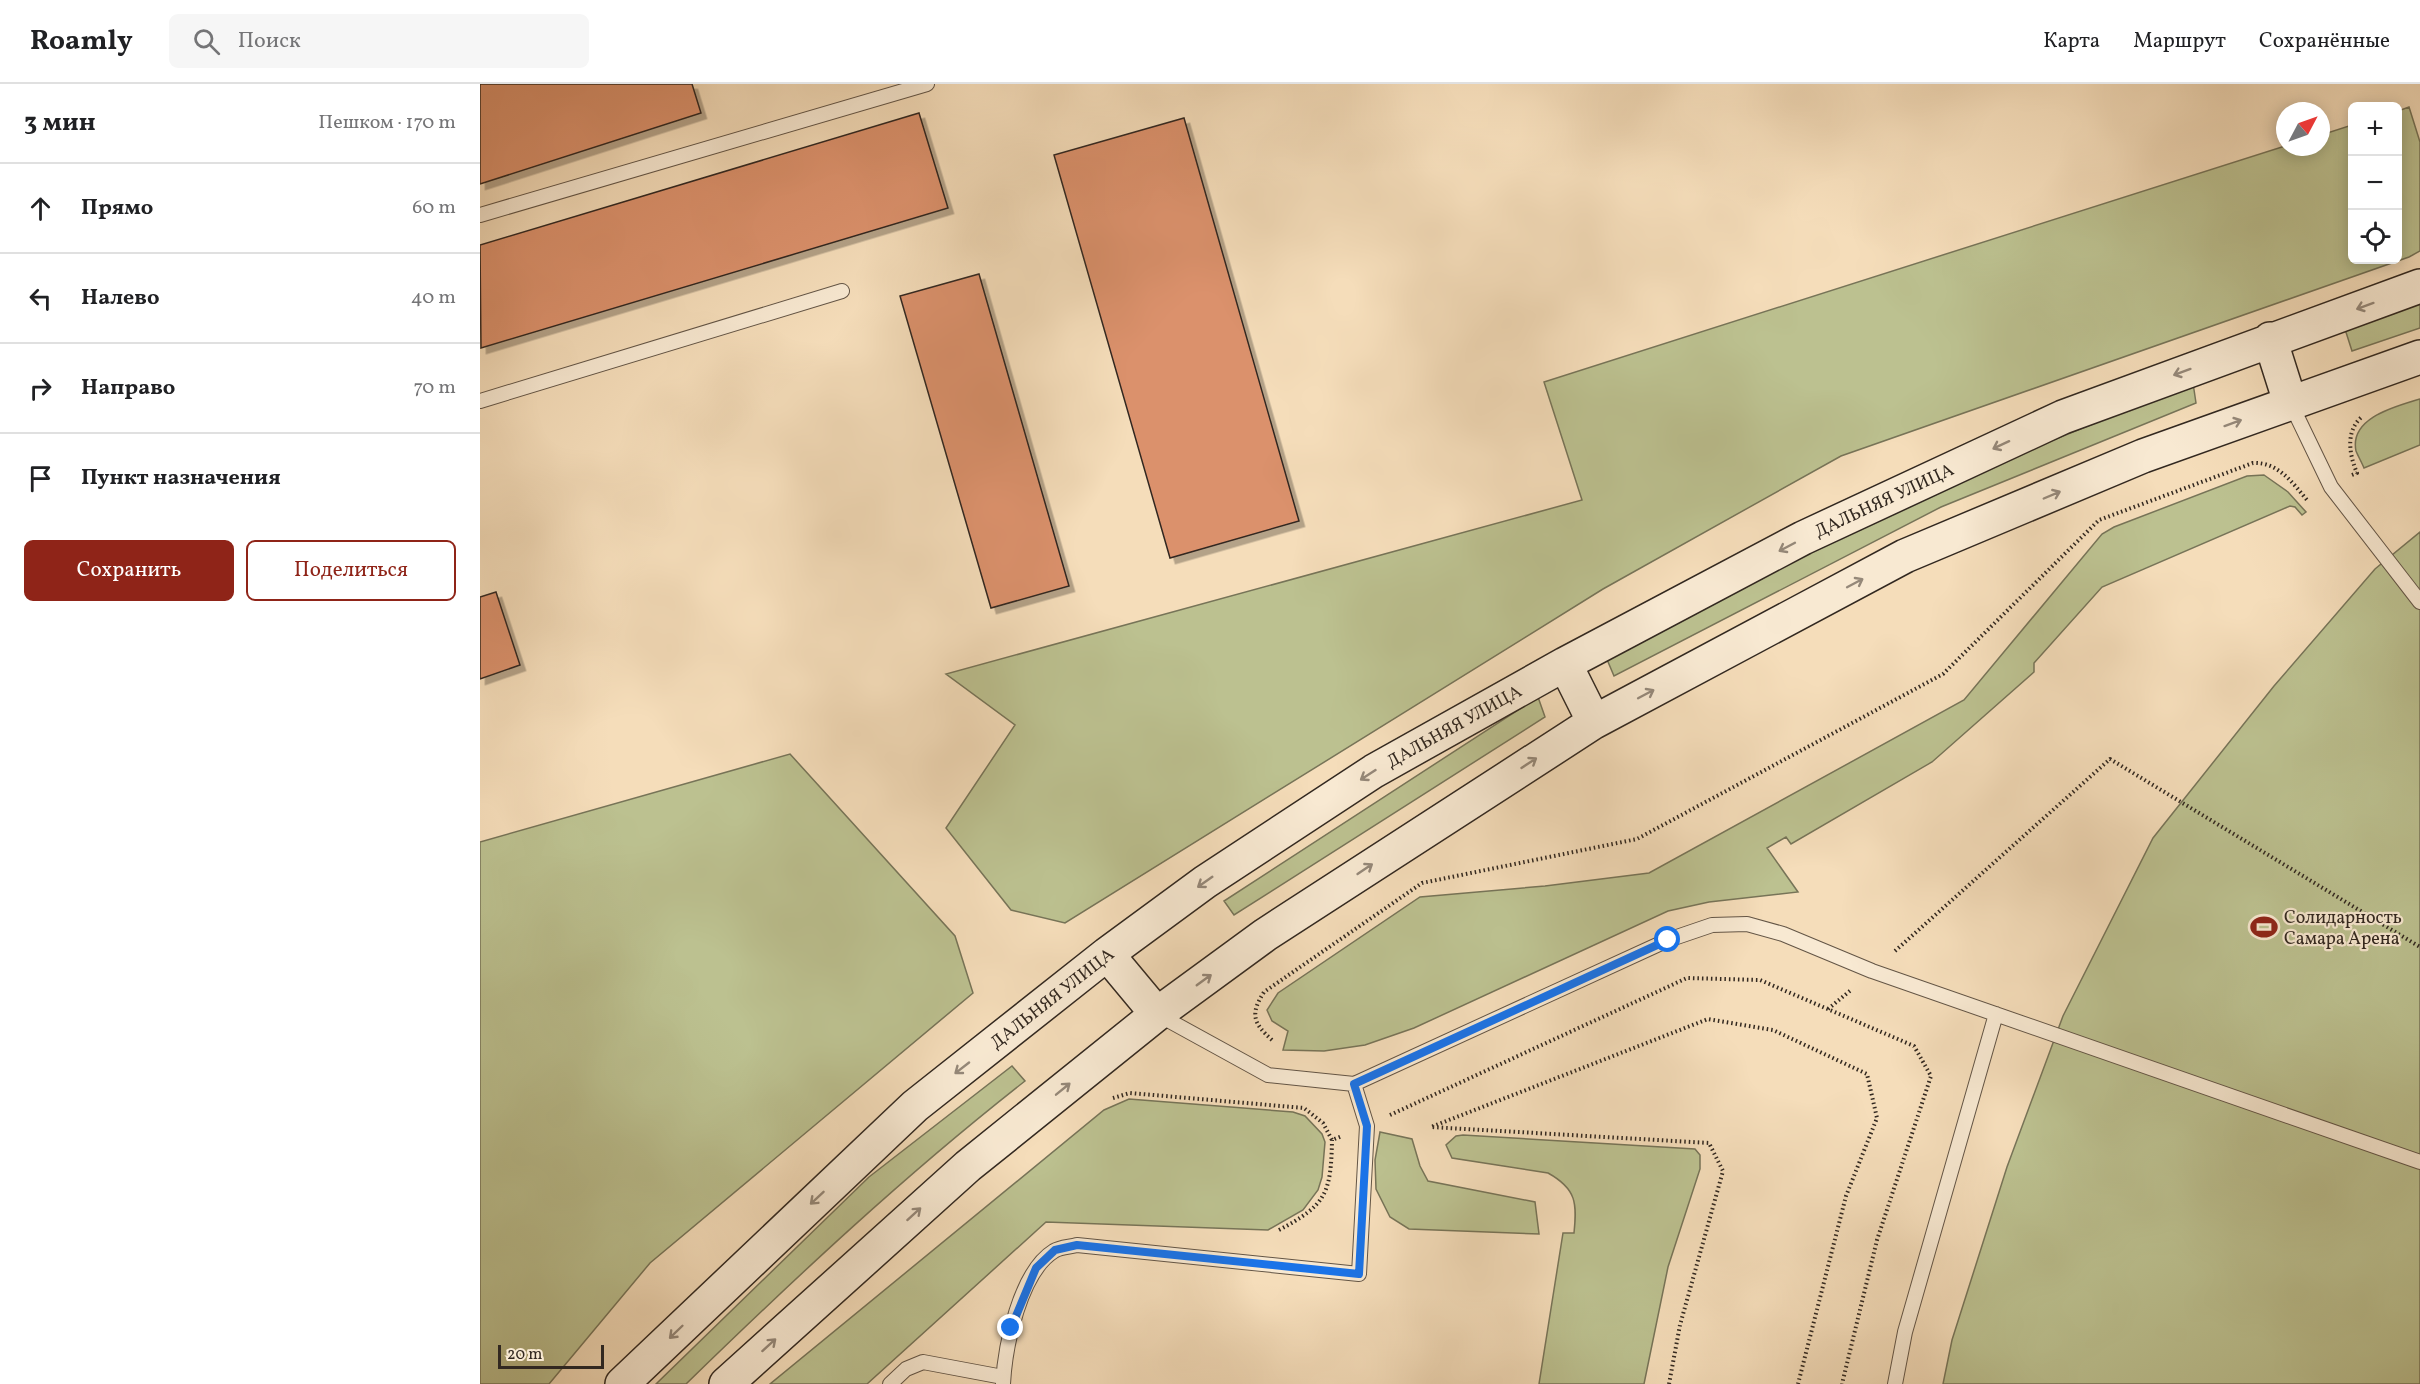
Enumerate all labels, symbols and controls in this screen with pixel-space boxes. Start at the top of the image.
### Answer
search box [169,14,589,68]
text: Roamly [30,22,133,61]
icon: search [190,25,223,58]
text: Поиск [238,26,301,57]
text: Карта [2043,27,2100,56]
text: Маршрут [2133,27,2226,56]
text: Сохранённые [2259,27,2390,56]
north arrow [2276,102,2330,156]
map controls [2348,102,2402,264]
button: + [2348,102,2402,156]
text: 3 мин [24,105,96,141]
text: Пешком · 170 m [318,109,456,137]
button: − [2348,156,2402,210]
icon: ahead [24,192,57,225]
text: Прямо [81,193,153,224]
text: 60 m [412,194,456,222]
button: locate [2348,210,2402,264]
icon: left [24,282,57,315]
text: Налево [81,283,160,314]
text: 40 m [411,284,456,312]
one-way arrow [2356,301,2375,312]
one-way arrow [2173,368,2191,379]
icon: right [24,372,57,405]
text: Направо [81,373,175,404]
text: 70 m [413,374,456,402]
one-way arrow [2223,417,2242,428]
one-way arrow [1993,440,2011,452]
street label: ДАЛЬНЯЯ УЛИЦА [1811,458,1959,545]
icon: arrive [24,462,57,495]
text: Пункт назначения [81,463,281,494]
one-way arrow [2042,489,2060,500]
button: Сохранить [24,540,234,601]
button: Поделиться [246,540,456,601]
one-way arrow [1779,541,1796,553]
one-way arrow [1845,577,1863,588]
street label: ДАЛЬНЯЯ УЛИЦА [1383,680,1527,775]
one-way arrow [1636,688,1654,699]
one-way arrow [1520,757,1537,769]
one-way arrow [1359,769,1376,782]
one-way arrow [1356,863,1373,875]
one-way arrow [1197,876,1213,888]
place label: Солидарность Самара Арена [2284,906,2402,952]
sports icon: Солидарность Самара Арена [2249,912,2279,942]
route start [1654,926,1680,952]
street label: ДАЛЬНЯЯ УЛИЦА [986,943,1120,1056]
one-way arrow [1196,973,1212,986]
one-way arrow [955,1062,971,1075]
one-way arrow [1055,1082,1071,1095]
one-way arrow [810,1191,825,1205]
one-way arrow [906,1207,921,1221]
route end [997,1314,1023,1340]
one-way arrow [668,1325,683,1340]
one-way arrow [761,1338,776,1352]
scale bar [498,1342,604,1370]
text: 20 m [507,1344,542,1366]

